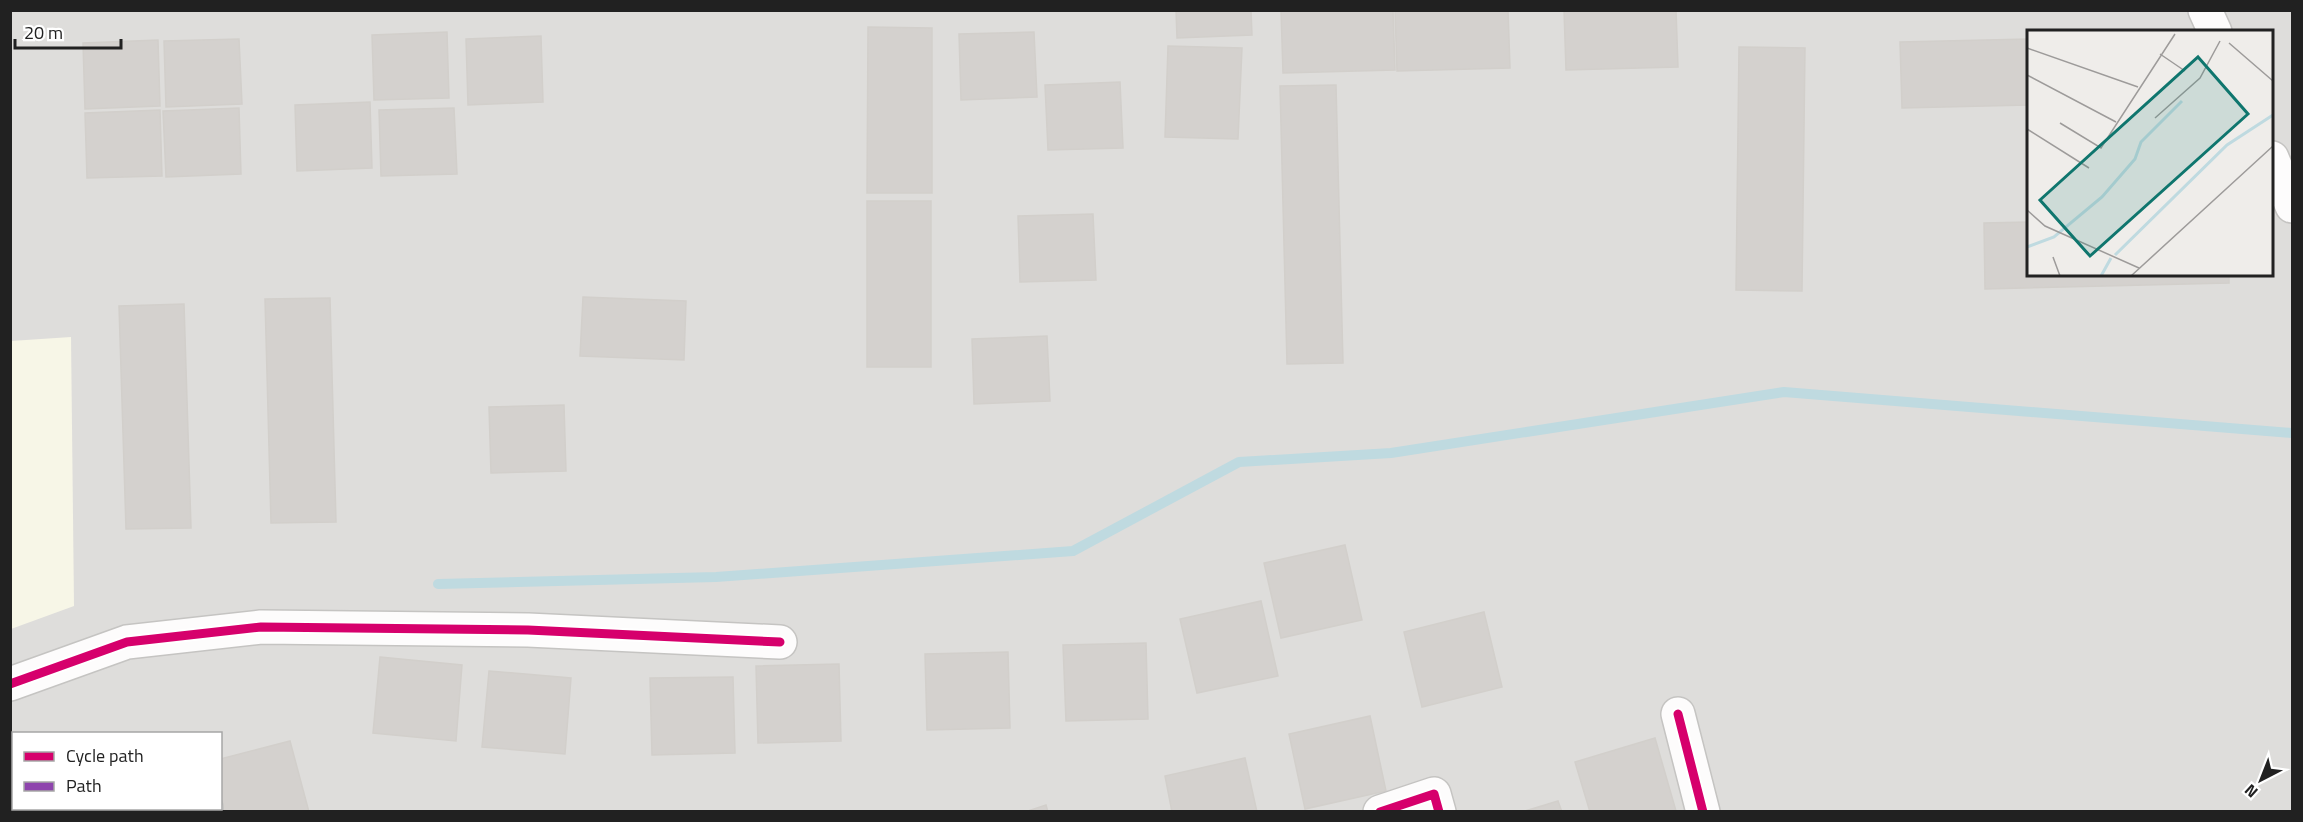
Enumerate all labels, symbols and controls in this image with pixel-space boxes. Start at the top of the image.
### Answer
scale bar [15,12,122,50]
text: 20 m [24,19,63,46]
inset map [2027,30,2273,276]
legend [12,732,222,810]
text: Cycle path [66,742,144,769]
north arrow [2231,750,2291,810]
text: Path [66,772,102,799]
text: N [2239,779,2263,804]

